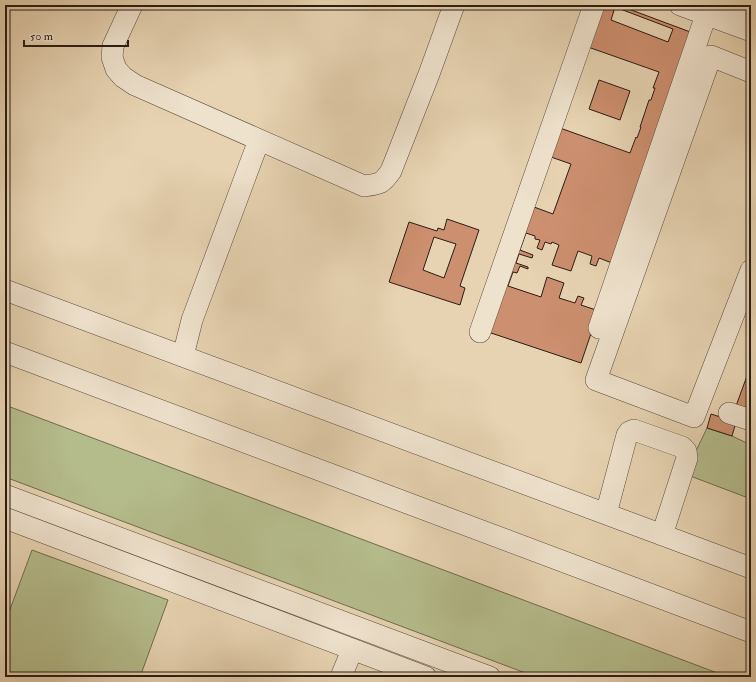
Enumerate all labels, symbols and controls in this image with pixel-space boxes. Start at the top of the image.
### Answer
scale bar [24,22,128,48]
text: 50 m [30,29,54,44]

